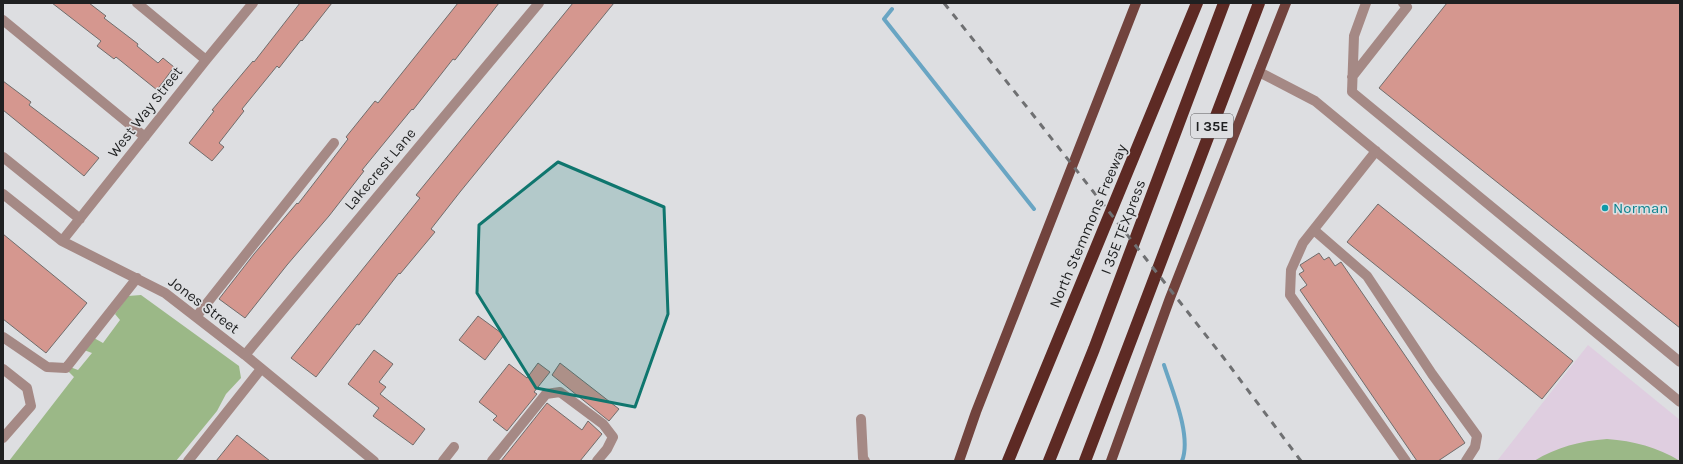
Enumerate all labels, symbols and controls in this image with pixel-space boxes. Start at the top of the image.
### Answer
street label: West Way Street [104,63,186,161]
road number: I 35E [1191,114,1233,138]
street label: Lakecrest Lane [341,124,419,214]
street label: North Stemmons Freeway [1045,141,1131,311]
street label: I 35E TEXpress [1097,177,1149,277]
place label: Norman [1613,199,1668,217]
marker: Norman [1600,203,1610,213]
street label: Jones Street [165,273,243,338]

